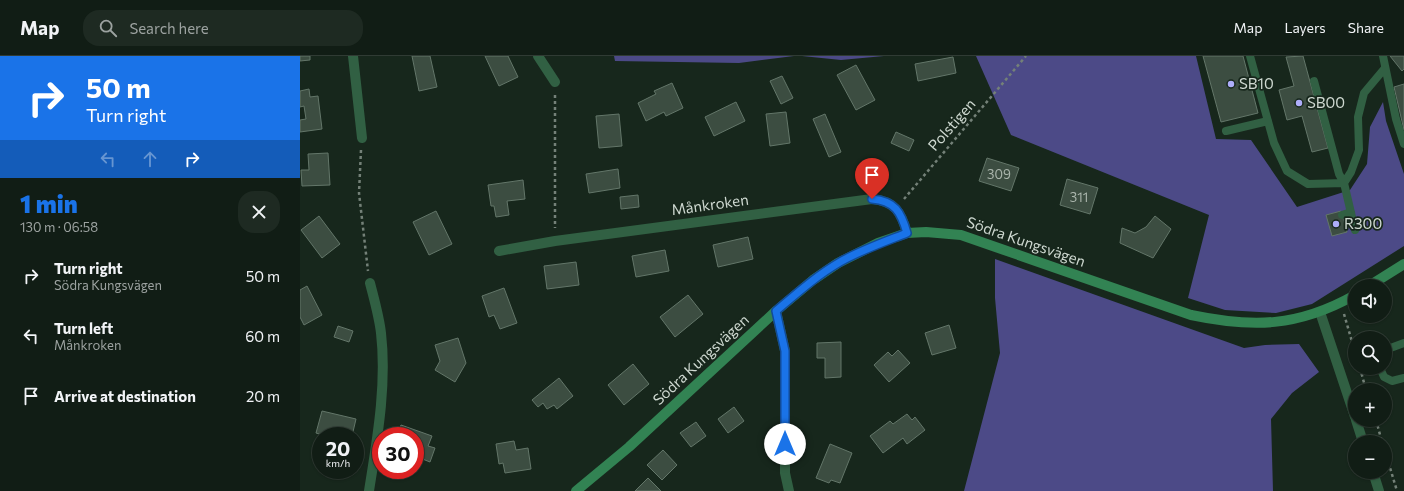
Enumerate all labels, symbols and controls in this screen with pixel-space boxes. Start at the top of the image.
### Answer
search box [83,10,363,46]
text: Map [20,16,59,39]
icon: search [97,17,119,39]
text: Search here [129,19,209,37]
text: Map [1234,19,1262,36]
text: Layers [1284,19,1326,36]
text: Share [1348,19,1384,36]
text: 50 m [86,70,151,104]
icon: right [20,72,72,124]
place label: SB10 [1239,74,1274,92]
marker: SB10 [1226,79,1236,89]
place label: SB00 [1307,93,1345,111]
street label: Polstigen [924,95,979,154]
marker: SB00 [1294,98,1304,108]
text: Turn right [86,104,166,126]
icon: left [97,148,119,170]
icon: ahead [139,148,161,170]
icon: right [181,148,203,170]
pin [855,158,889,199]
icon: arrive [861,164,883,186]
house number: 309 [987,166,1011,182]
text: 1 min [20,189,78,218]
house number: 311 [1070,189,1088,205]
street label: Månkroken [670,190,750,218]
button: close [238,191,280,233]
street label: Södra Kungsvägen [965,212,1088,270]
place label: R300 [1344,214,1382,232]
text: 130 m · 06:58 [20,219,98,235]
marker: R300 [1331,219,1341,229]
text: Turn right [54,259,123,277]
icon: right [20,265,42,287]
text: 50 m [246,267,280,285]
text: Södra Kungsvägen [54,277,162,293]
map controls [1348,279,1392,479]
button: sound [1348,279,1392,323]
street label: Södra Kungsvägen [649,310,752,408]
text: Turn left [54,319,113,337]
icon: left [20,325,42,347]
text: 60 m [245,327,280,345]
button: search [1348,331,1392,375]
text: Månkroken [54,337,121,353]
button: + [1348,383,1392,427]
icon: arrive [20,385,42,407]
text: Arrive at destination [54,387,196,405]
text: 20 m [246,387,280,405]
position arrow [764,423,806,465]
speed limit sign: 30 [372,427,424,479]
button: − [1348,435,1392,479]
text: 20 [326,436,350,460]
text: km/h [326,457,350,469]

